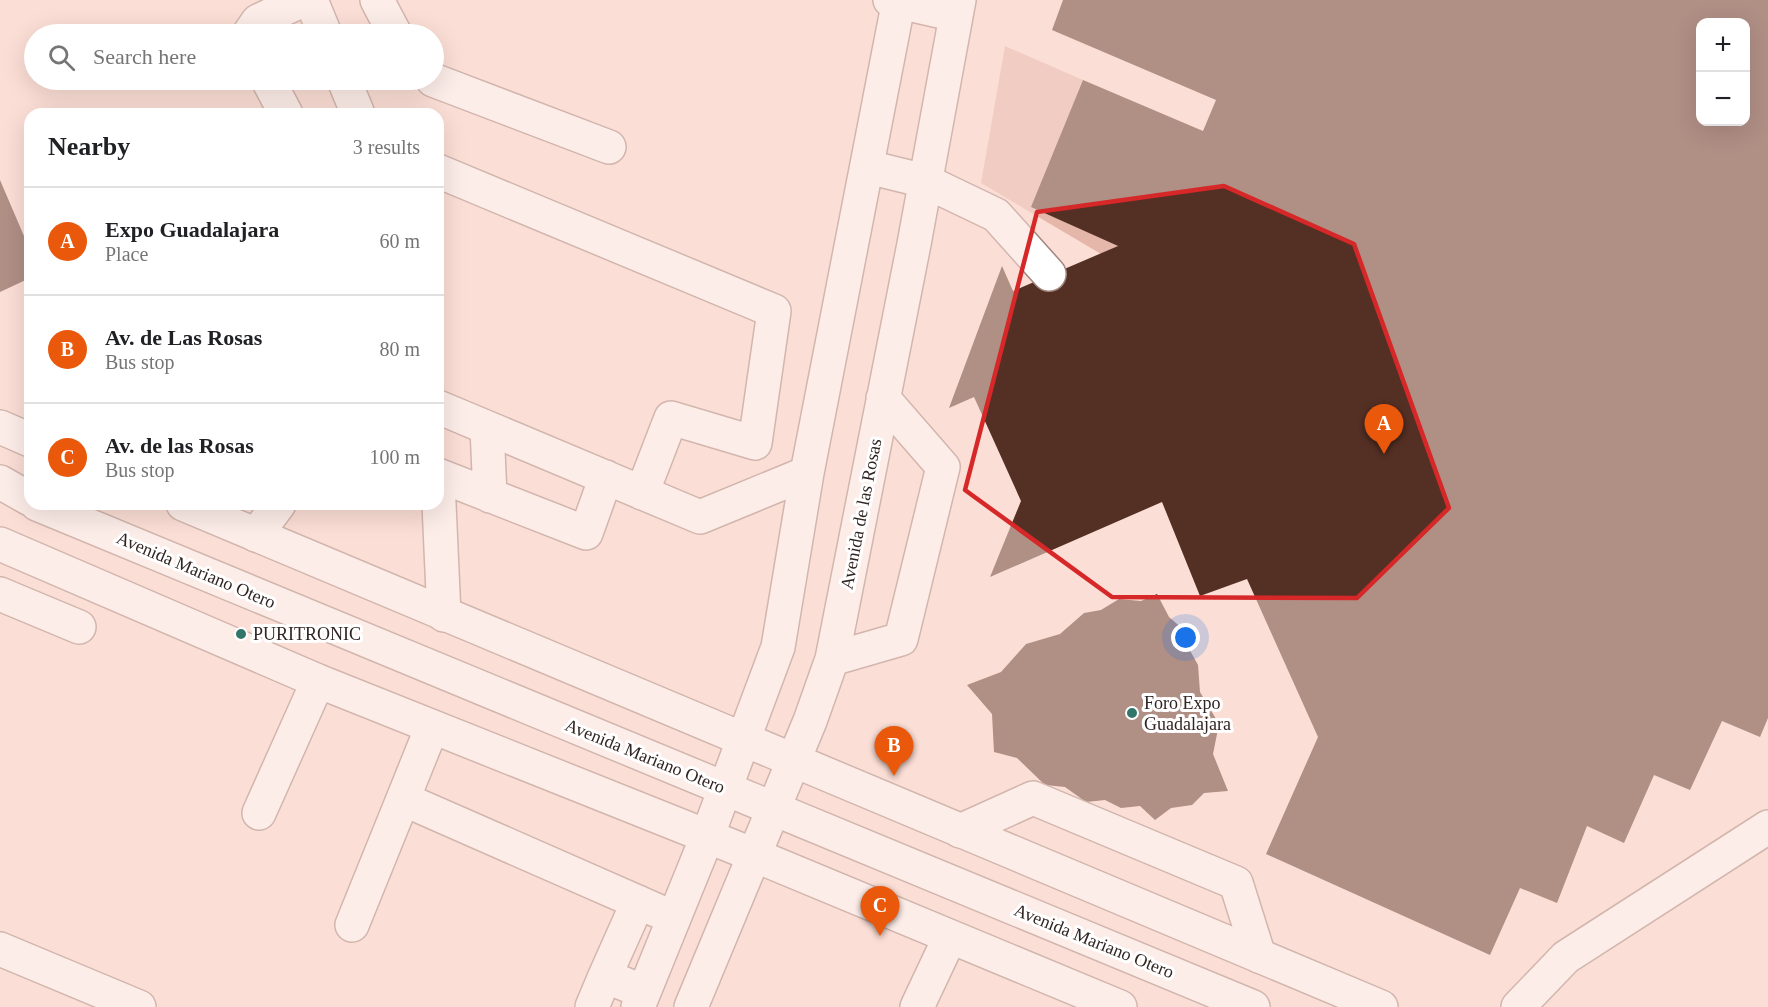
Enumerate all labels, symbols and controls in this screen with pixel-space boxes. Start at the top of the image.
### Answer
map controls [1696,18,1750,126]
button: + [1696,18,1750,72]
search box [24,24,444,90]
icon: search [45,41,78,74]
text: Search here [93,44,196,69]
button: − [1696,72,1750,126]
text: Nearby [48,132,130,161]
text: 3 results [353,136,420,158]
text: Expo Guadalajara [105,217,279,242]
text: A [60,230,75,252]
text: 60 m [379,230,420,252]
text: Place [105,243,148,265]
text: Av. de Las Rosas [105,325,262,350]
text: B [61,338,74,360]
text: 80 m [379,338,420,360]
text: Bus stop [105,351,174,373]
pin: A [1364,404,1404,454]
text: Av. de las Rosas [105,433,254,458]
street label: Avenida de las Rosas [837,437,885,591]
text: C [60,446,75,468]
text: 100 m [369,446,420,468]
text: Bus stop [105,459,174,481]
street label: Avenida Mariano Otero [114,527,278,613]
your location [1171,623,1200,652]
place label: PURITRONIC [253,624,361,644]
marker: PURITRONIC [234,627,248,641]
place label: Foro Expo Guadalajara [1144,693,1231,734]
marker: Foro Expo Guadalajara [1125,706,1139,720]
street label: Avenida Mariano Otero [562,715,728,797]
pin: B [874,726,914,776]
pin: C [860,886,900,936]
street label: Avenida Mariano Otero [1011,900,1177,982]

